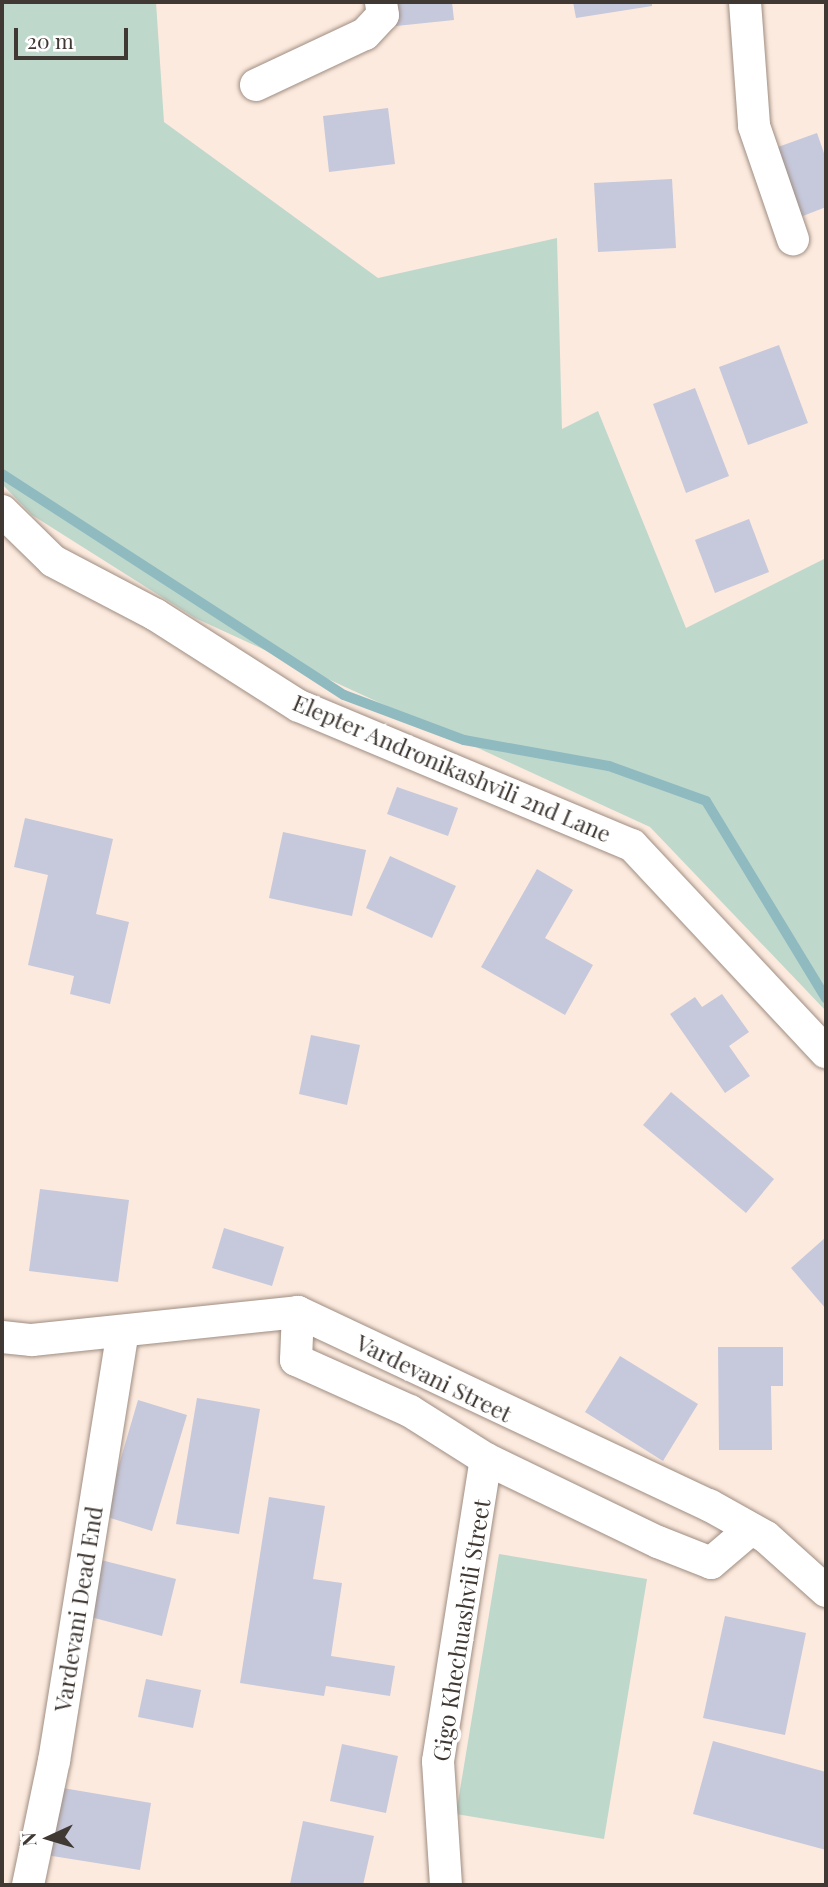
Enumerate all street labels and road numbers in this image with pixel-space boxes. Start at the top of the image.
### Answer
street label: Elepter Andronikashvili 2nd Lane [288,688,616,848]
street label: Vardevani Street [352,1328,516,1428]
street label: Gigo Khechuashvili Street [427,1497,495,1763]
street label: Vardevani Dead End [48,1504,108,1714]

